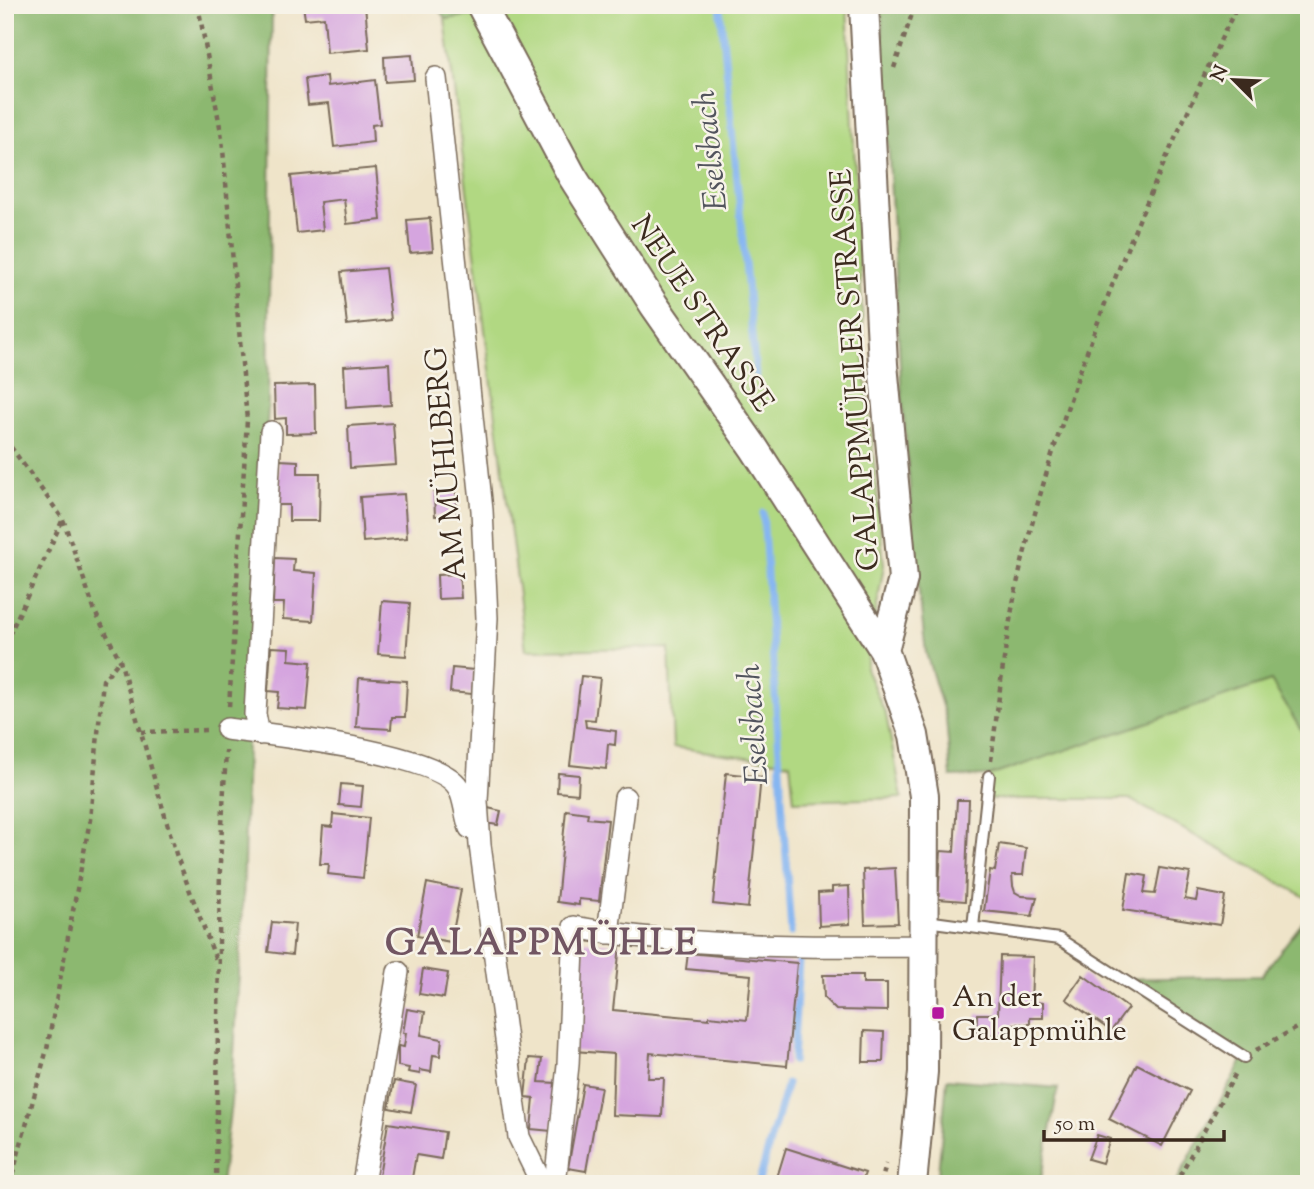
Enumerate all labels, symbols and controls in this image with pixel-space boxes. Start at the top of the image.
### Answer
north arrow [1198,46,1268,116]
text: N [1205,62,1236,87]
water label: Eselsbach [683,88,741,213]
street label: GALAPPMÜHLER STRASSE [821,167,892,572]
street label: NEUE STRASSE [619,207,783,421]
street label: AM MÜHLBERG [416,345,479,582]
water label: Eselsbach [728,662,782,787]
district label: GALAPPMÜHLE [385,918,699,972]
place label: An der Galappmühle [952,977,1127,1054]
marker: An der Galappmühle [930,1005,946,1021]
scale bar [1044,1098,1225,1142]
text: 50 m [1054,1110,1095,1140]

